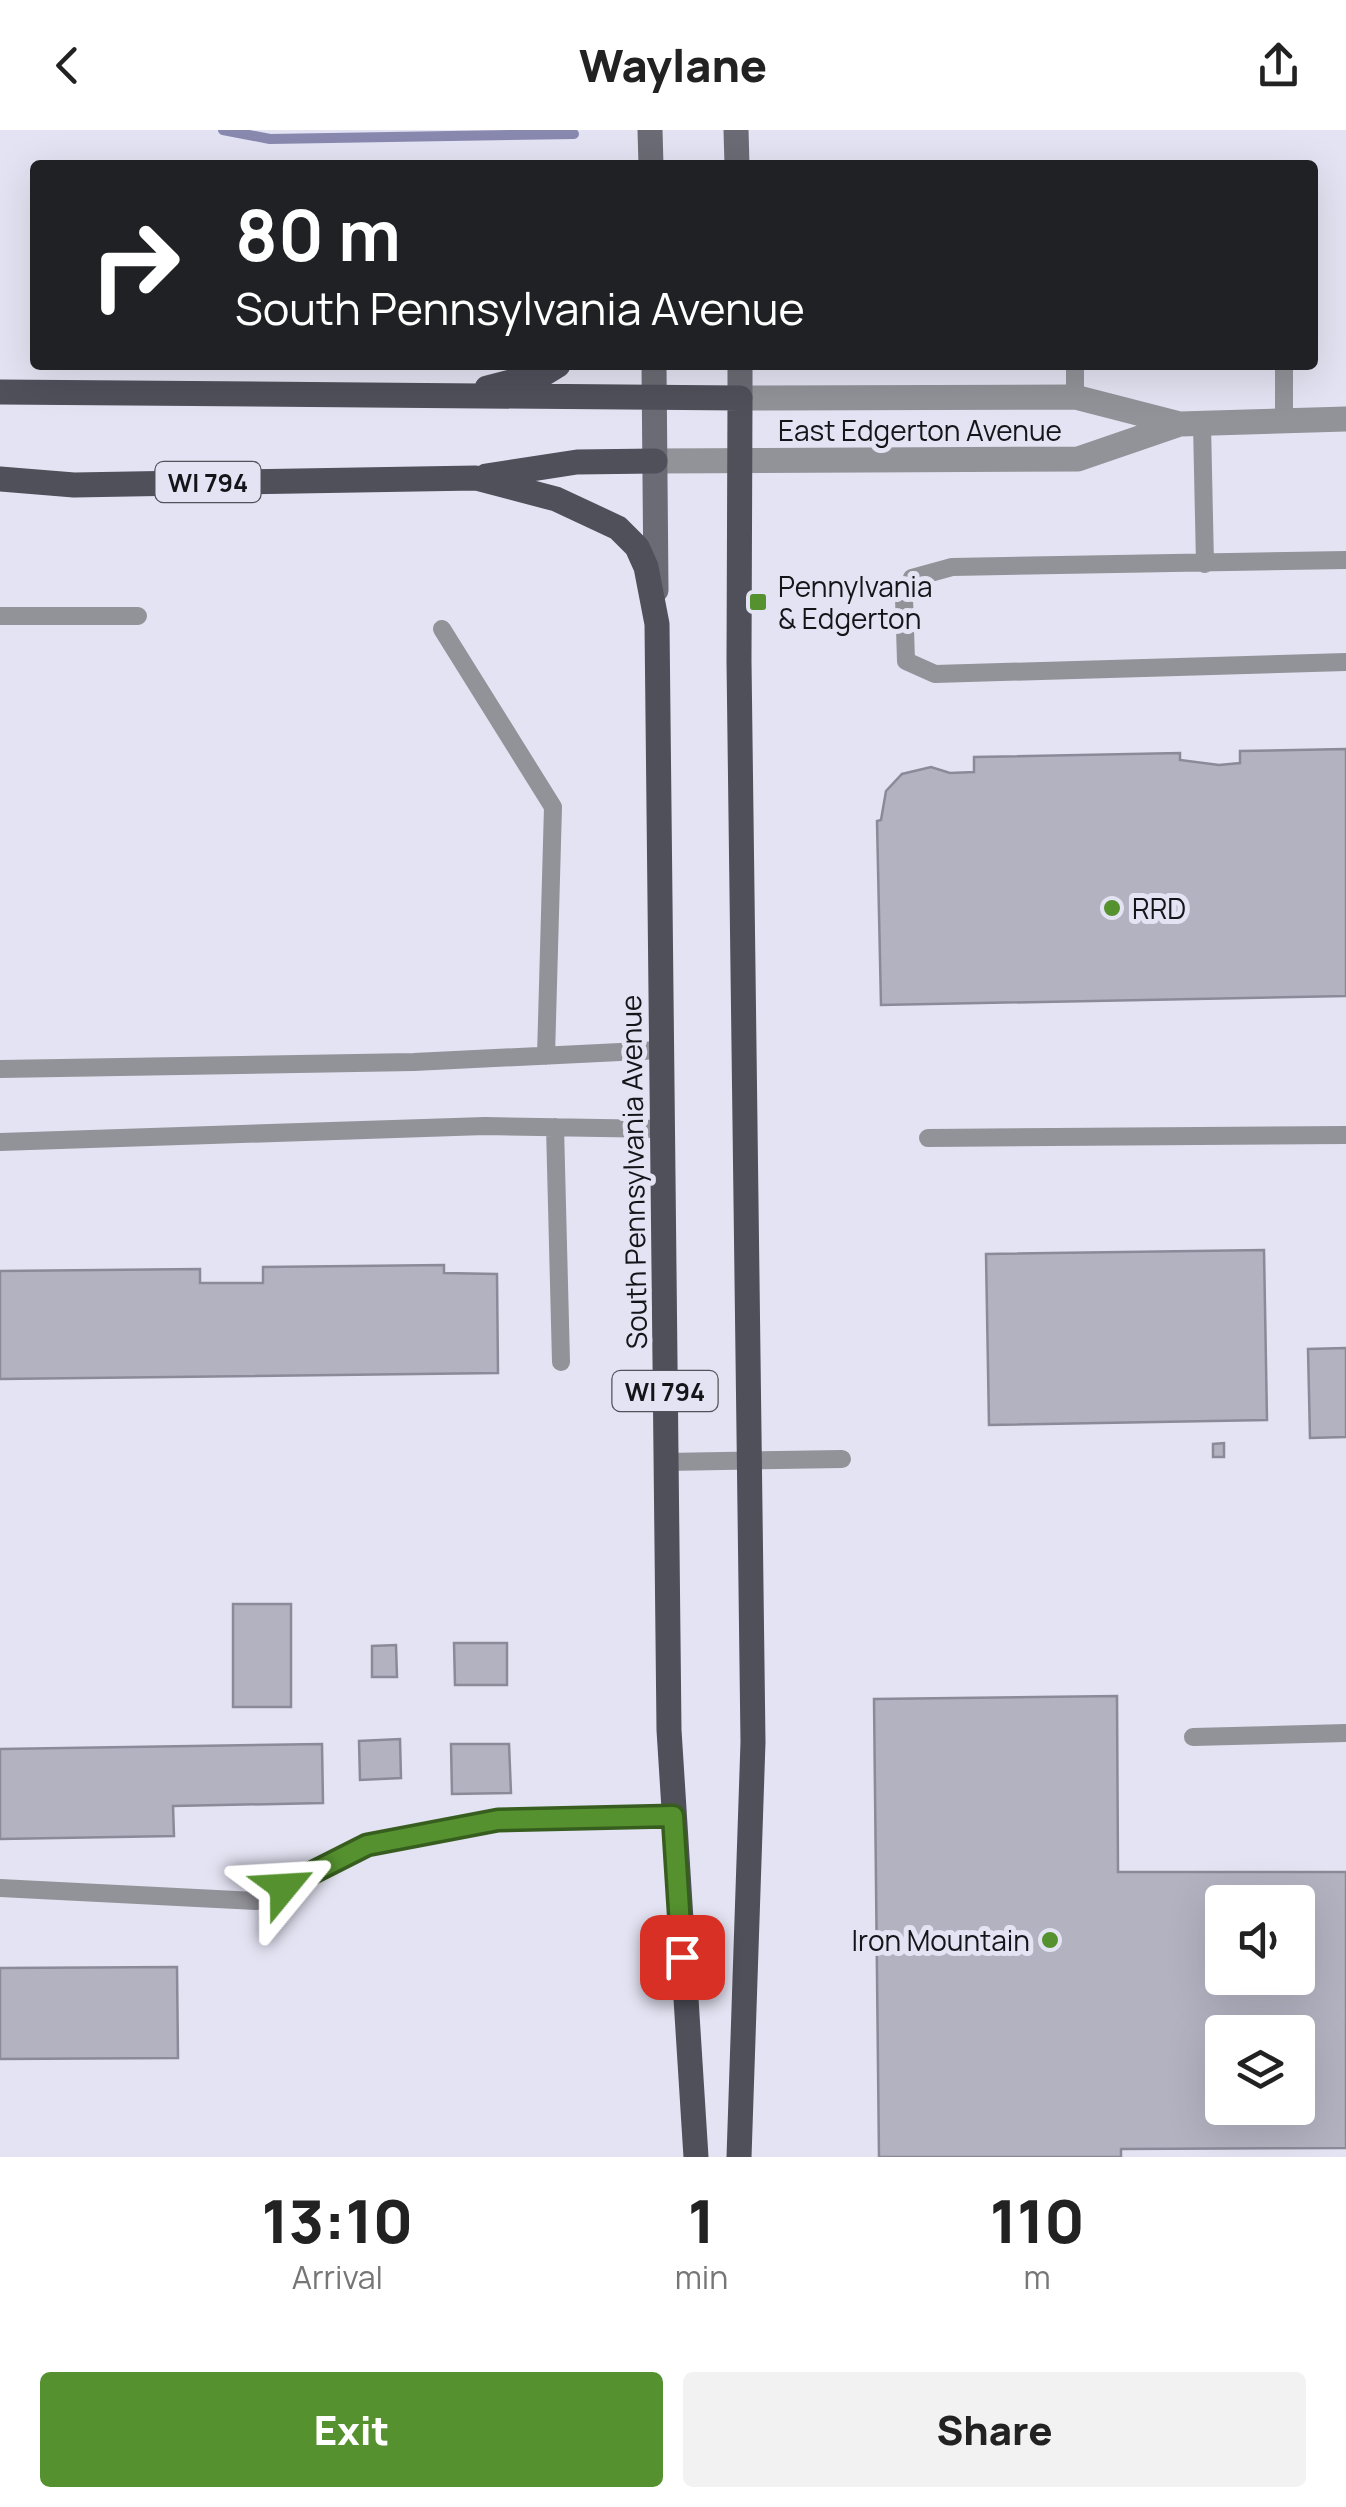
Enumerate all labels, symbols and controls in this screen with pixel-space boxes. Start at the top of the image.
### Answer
text: Waylane [579,34,767,96]
icon: back [40,38,95,93]
icon: share [1251,38,1306,93]
text: 80 m [235,186,401,282]
icon: right [70,200,200,330]
text: South Pennsylvania Avenue [235,277,805,339]
street label: East Edgerton Avenue [778,411,1062,449]
road number: WI 794 [156,462,260,502]
place label: Pennylvania & Edgerton [778,567,932,637]
marker: Pennylvania & Edgerton [747,591,769,613]
place label: RRD [1132,889,1186,927]
marker: RRD [1101,897,1123,919]
street label: South Pennsylvania Avenue [611,994,655,1350]
road number: WI 794 [612,1371,718,1411]
position arrow [232,1835,336,1939]
map controls [1205,1885,1315,2125]
button: sound [1205,1885,1315,1995]
pin [640,1915,725,2000]
place label: Iron Mountain [852,1921,1030,1959]
marker: Iron Mountain [1039,1929,1061,1951]
icon: arrive [655,1930,710,1985]
button: layers [1205,2015,1315,2125]
text: 13:10 [261,2179,413,2261]
text: 1 [688,2179,715,2261]
text: 110 [990,2179,1085,2261]
text: Arrival [292,2255,383,2299]
text: min [675,2255,728,2299]
text: m [1024,2255,1051,2299]
button: Exit [40,2372,663,2487]
button: Share [683,2372,1306,2487]

